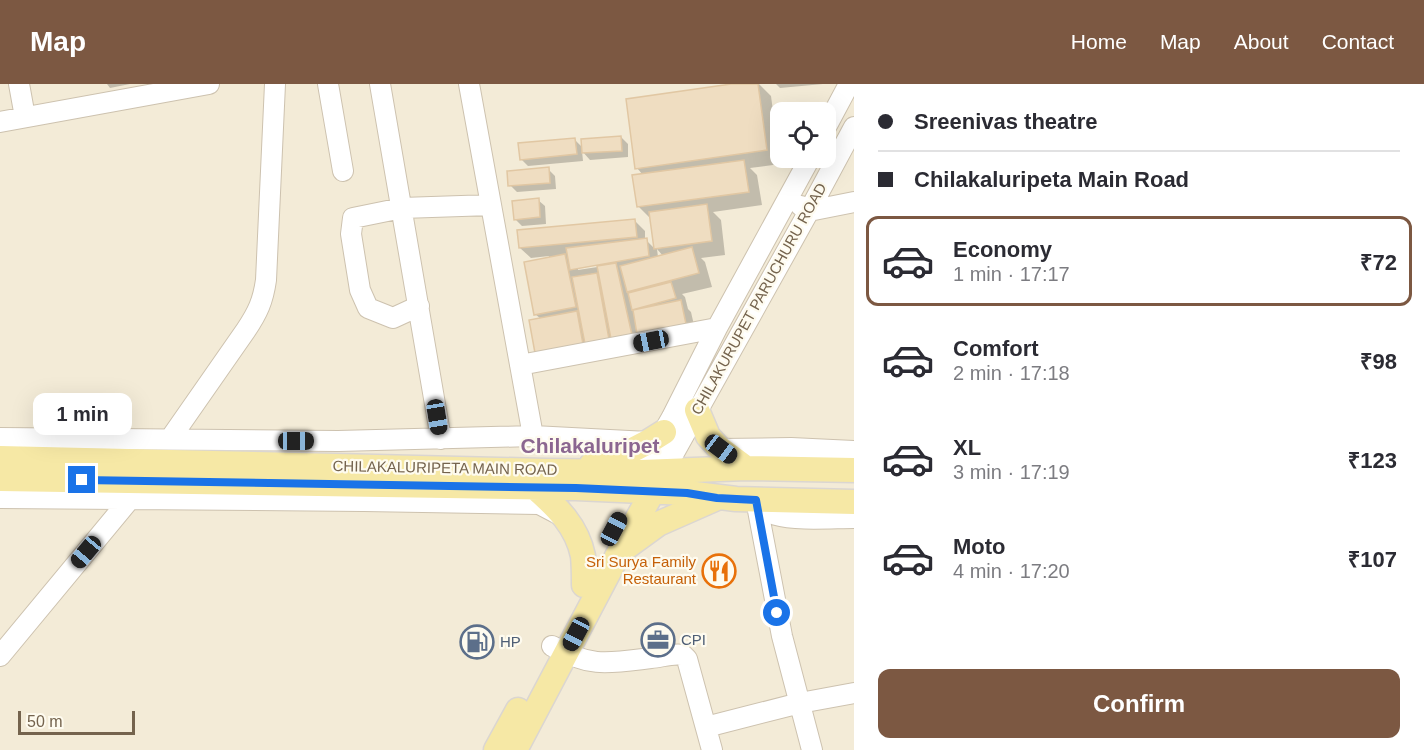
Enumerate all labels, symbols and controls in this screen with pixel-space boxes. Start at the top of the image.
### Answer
text: Map [30,26,86,57]
text: Home [1071,30,1127,53]
text: Map [1160,30,1201,53]
text: About [1234,30,1289,53]
text: Contact [1322,30,1394,53]
map controls [770,102,836,168]
button: locate [770,102,836,168]
text: Sreenivas theatre [914,109,1097,134]
text: Chilakaluripeta Main Road [914,167,1189,192]
street label: CHILAKURUPET PARUCHURU ROAD [688,180,830,417]
icon: car [881,234,935,288]
text: Economy [953,237,1052,262]
text: ₹72 [1360,250,1397,275]
text: 1 min · 17:17 [953,263,1070,285]
car [632,329,670,353]
icon: car [881,333,935,387]
text: Comfort [953,336,1039,361]
text: ₹98 [1360,349,1397,374]
text: 2 min · 17:18 [953,362,1070,384]
callout: 1 min [32,393,132,435]
car [425,398,449,436]
text: 1 min [56,403,109,425]
car [701,431,741,467]
car [278,432,314,450]
icon: car [881,432,935,486]
district label: Chilakaluripet [521,434,659,457]
text: XL [953,435,981,460]
text: ₹123 [1348,448,1397,473]
street label: CHILAKALURIPETA MAIN ROAD [332,457,558,478]
text: 3 min · 17:19 [953,461,1070,483]
route end [68,466,95,493]
car [598,509,630,549]
icon: car [881,531,935,585]
car [68,532,104,572]
text: Moto [953,534,1006,559]
text: ₹107 [1348,547,1397,572]
place label: Sri Surya Family Restaurant [586,553,697,587]
restaurant icon: Sri Surya Family Restaurant [701,553,737,589]
text: 4 min · 17:20 [953,560,1070,582]
route start [763,599,790,626]
car [560,614,592,654]
office icon: CPI [640,622,676,658]
fuel station icon: HP [459,624,495,660]
place label: CPI [681,631,706,648]
place label: HP [500,633,521,650]
button: Confirm [878,669,1400,738]
scale bar [18,708,135,736]
text: 50 m [27,713,63,730]

